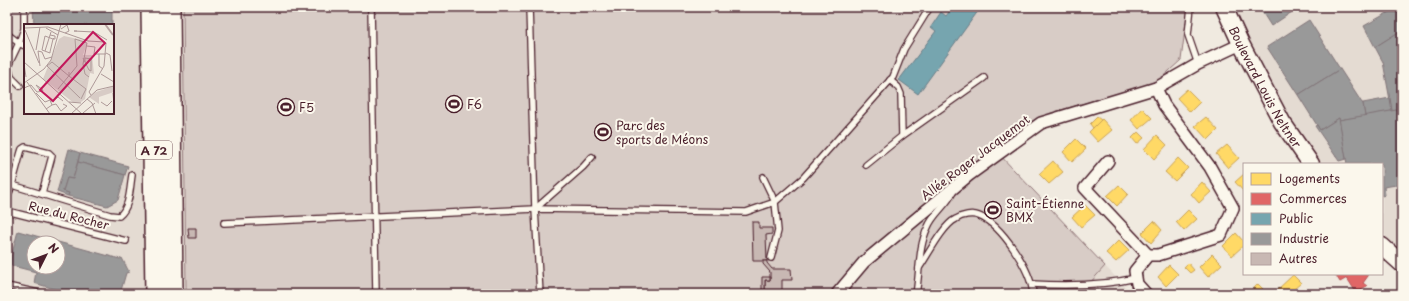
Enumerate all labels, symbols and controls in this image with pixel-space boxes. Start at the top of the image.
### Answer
street label: Boulevard Louis Neltner [1225,23,1306,152]
inset map [24,24,114,114]
sports icon: F6 [444,94,464,114]
place label: F6 [467,95,482,113]
sports icon: F5 [276,97,296,117]
place label: F5 [299,98,314,116]
street label: Allée Roger Jacquemot [917,110,1033,204]
place label: Parc des sports de Méons [616,116,709,148]
sports icon: Parc des sports de Méons [593,122,613,142]
road number: A 72 [136,141,172,159]
legend [1243,163,1383,275]
text: Logements [1279,169,1340,187]
text: Commerces [1279,189,1347,207]
place label: Saint-Étienne BMX [1006,194,1085,226]
street label: Rue du Rocher [27,196,112,234]
sports icon: Saint-Étienne BMX [983,200,1003,220]
text: Public [1279,209,1313,227]
text: Industrie [1279,229,1329,247]
north arrow [26,235,66,275]
text: N [45,239,63,257]
text: Autres [1279,249,1318,267]

